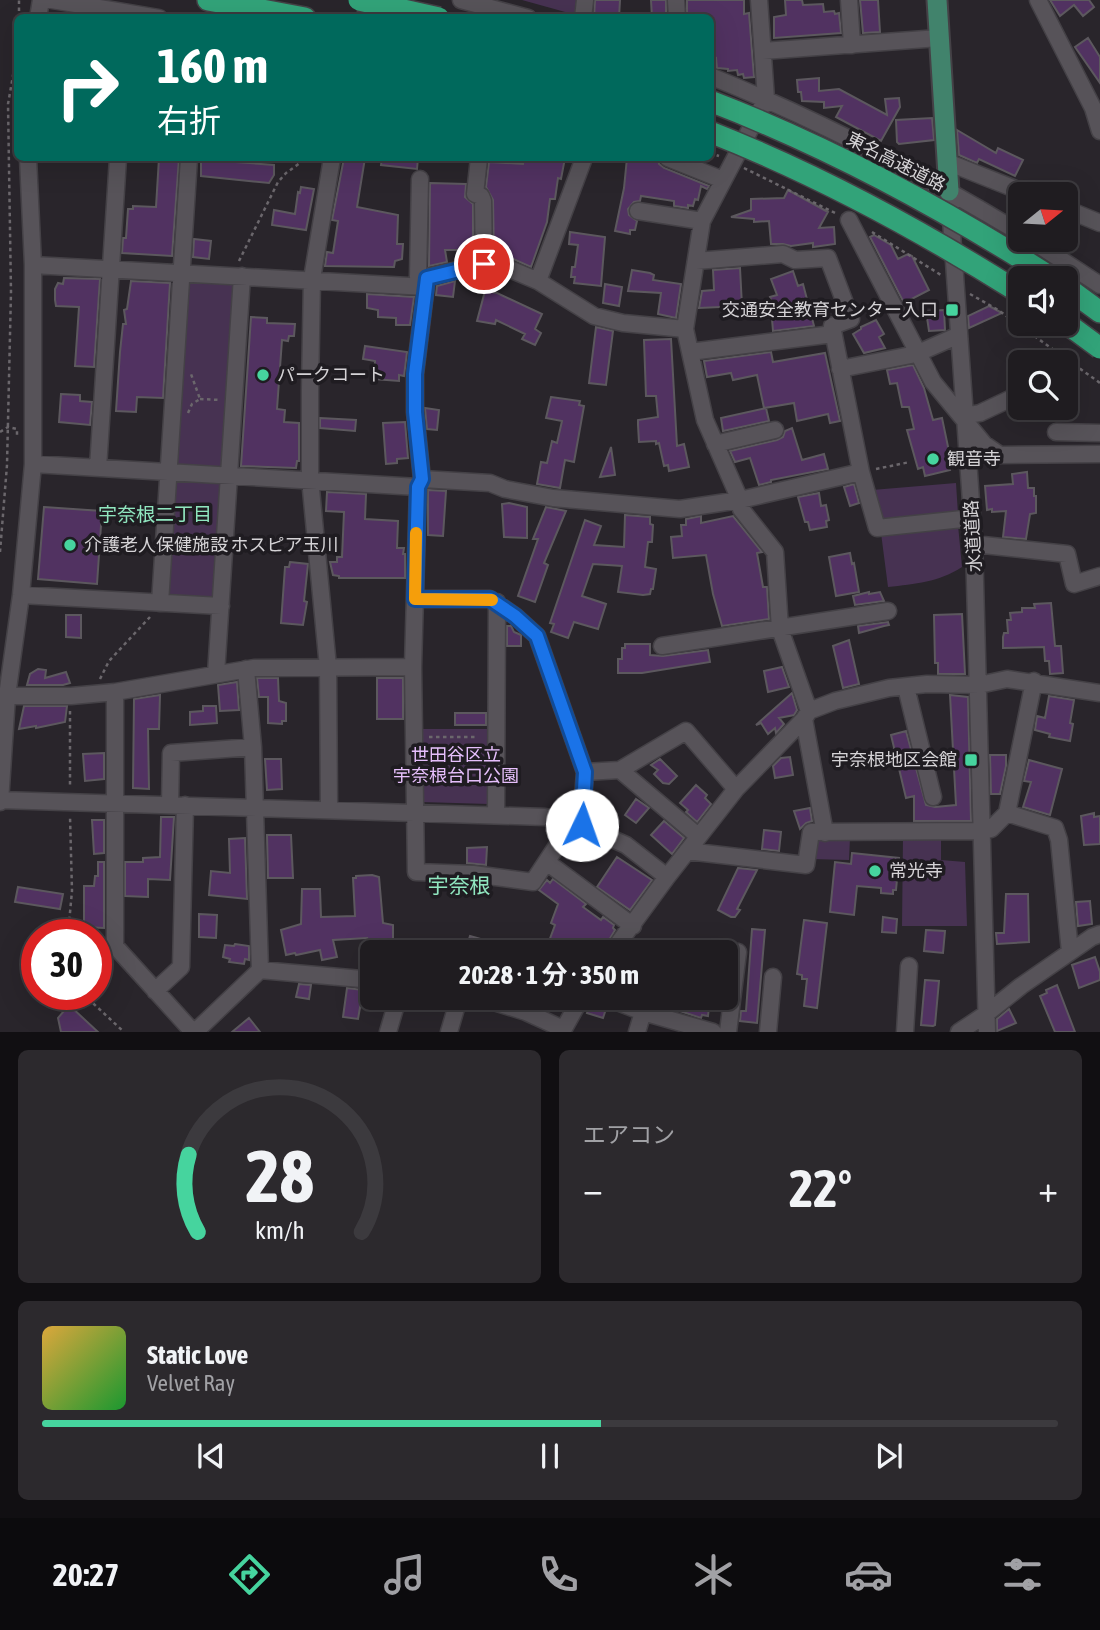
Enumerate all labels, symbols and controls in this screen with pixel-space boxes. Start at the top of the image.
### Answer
text: 160 m [157,37,268,93]
icon: right [42,42,133,133]
text: 右折 [157,102,221,139]
street label: 東名高速道路 [843,128,949,195]
north arrow [1008,182,1078,252]
map controls [1008,182,1078,420]
pin [454,234,514,294]
icon: arrive [465,245,503,283]
button: sound [1008,266,1078,336]
place label: 交通安全教育センター入口 [722,299,938,320]
marker: 交通安全教育センター入口 [944,302,960,318]
button: search [1008,350,1078,420]
place label: パークコート [277,364,385,385]
marker: パークコート [255,367,271,383]
place label: 観音寺 [947,448,1001,469]
marker: 観音寺 [925,451,941,467]
street label: 水道道路 [960,500,985,573]
district label: 宇奈根二丁目 [98,503,212,525]
place label: 介護老人保健施設 ホスピア玉川 [84,534,338,555]
marker: 介護老人保健施設 ホスピア玉川 [62,537,78,553]
park label: 世田谷区立 宇奈根台口公園 [393,744,519,786]
place label: 宇奈根地区会館 [831,749,957,770]
marker: 宇奈根地区会館 [963,752,979,768]
position arrow [545,788,619,862]
place label: 常光寺 [889,860,943,881]
marker: 常光寺 [867,863,883,879]
district label: 宇奈根 [428,873,491,897]
speed limit sign: 30 [21,919,112,1010]
text: 20:28 · 1 分 · 350 m [459,960,639,990]
text: エアコン [583,1122,675,1148]
text: 28 [245,1135,314,1218]
text: 22° [789,1158,852,1218]
text: − [583,1167,603,1210]
text: + [1038,1167,1058,1210]
text: km/h [255,1216,304,1244]
text: Static Love [147,1340,248,1370]
text: Velvet Ray [147,1370,235,1396]
icon: previous [192,1437,230,1475]
icon: pause [531,1437,569,1475]
icon: next [870,1437,908,1475]
icon: directions [225,1550,274,1599]
icon: music [380,1550,429,1599]
icon: phone [534,1550,583,1599]
icon: climate [689,1550,738,1599]
icon: car [844,1550,893,1599]
icon: filters [998,1550,1047,1599]
text: 20:27 [53,1556,119,1593]

